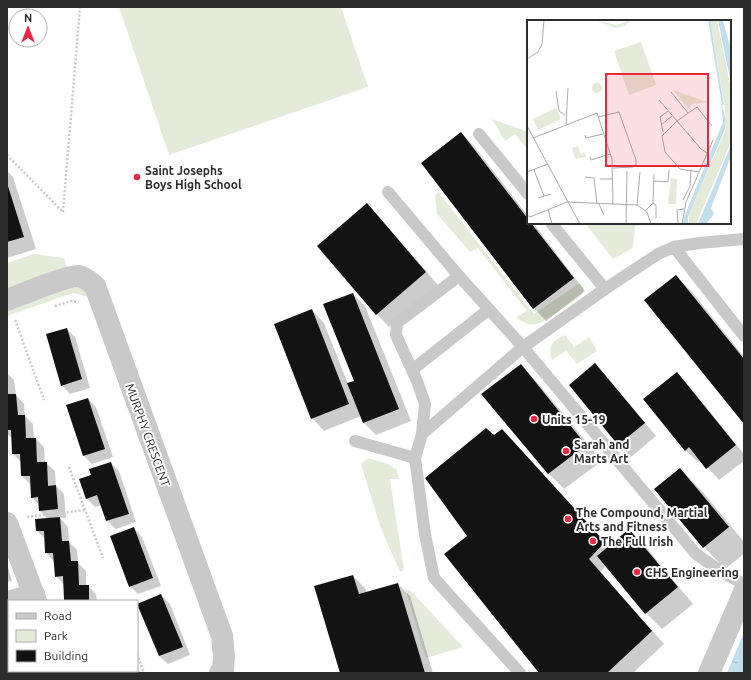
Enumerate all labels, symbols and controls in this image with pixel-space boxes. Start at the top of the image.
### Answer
north arrow [8,8,48,48]
text: N [24,12,32,24]
inset map [527,20,731,224]
place label: Saint Josephs Boys High School [145,164,242,191]
marker: Saint Josephs Boys High School [132,172,142,182]
street label: MURPHY CRESCENT [123,382,173,489]
place label: Units 15-19 [542,413,606,426]
marker: Units 15-19 [529,414,539,424]
place label: Sarah and Marts Art [574,438,629,465]
marker: Sarah and Marts Art [561,446,571,456]
place label: The Compound, Martial Arts and Fitness [576,506,708,533]
marker: The Compound, Martial Arts and Fitness [563,514,573,524]
place label: The Full Irish [601,535,673,548]
marker: The Full Irish [588,536,598,546]
place label: CHS Engineering [645,566,739,579]
marker: CHS Engineering [632,567,642,577]
legend [8,600,138,672]
text: Road [44,609,72,622]
text: Park [44,629,68,642]
text: Building [44,649,88,662]

